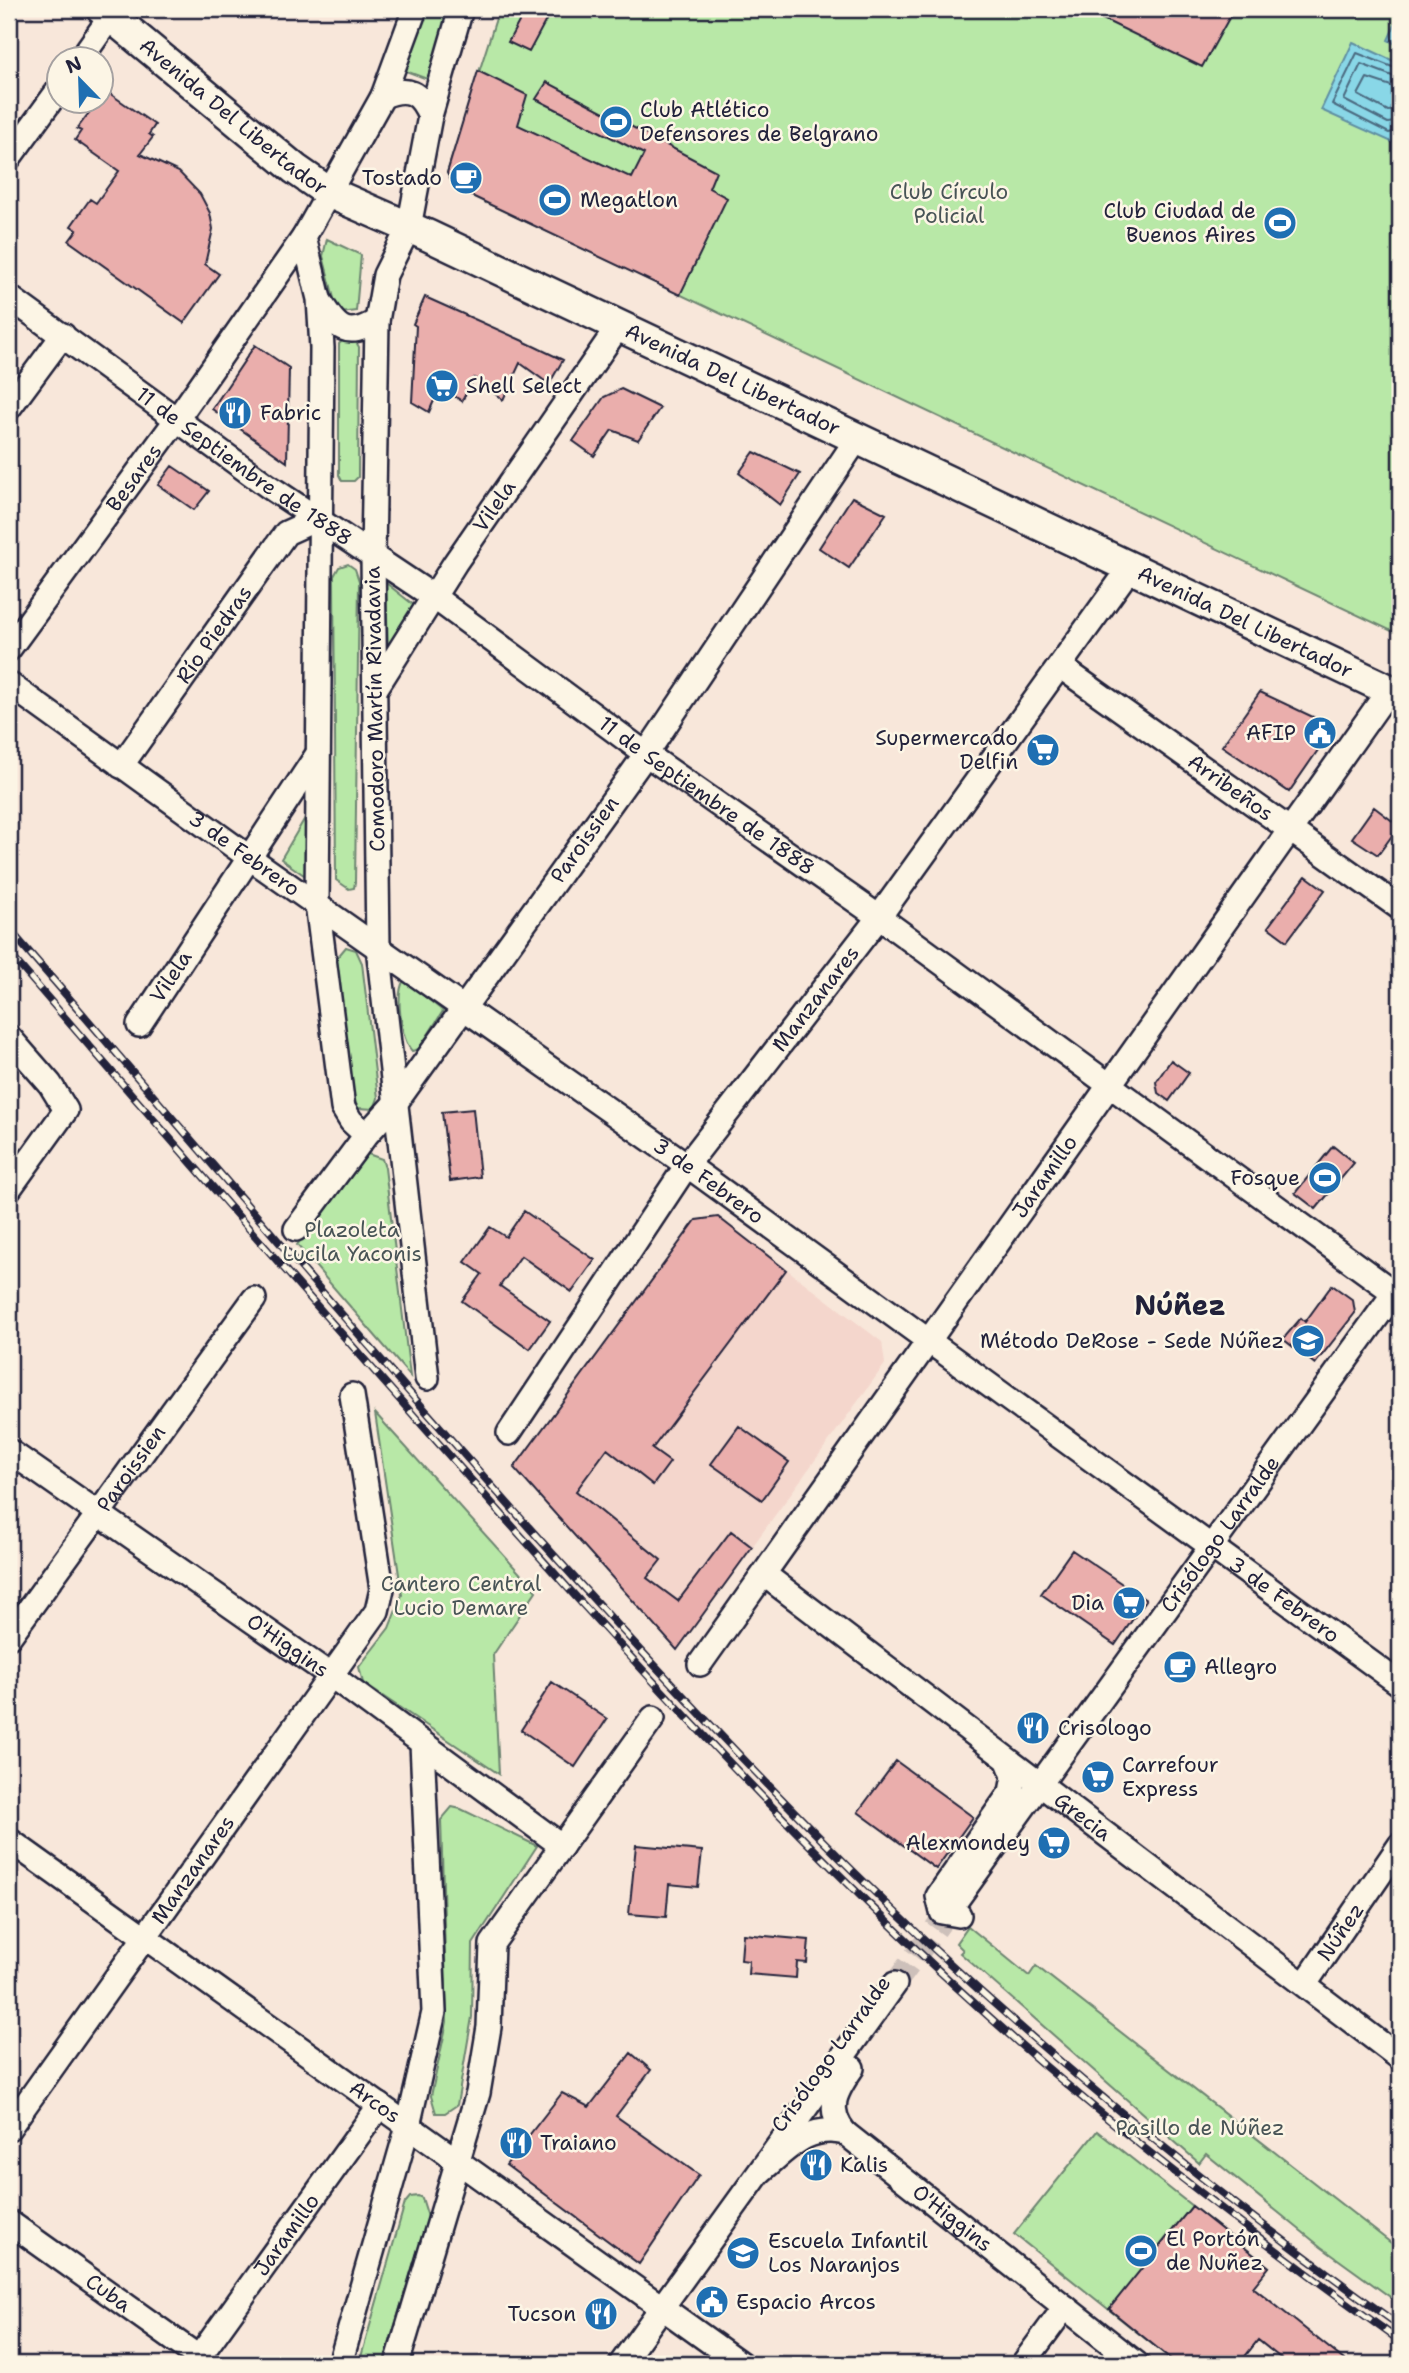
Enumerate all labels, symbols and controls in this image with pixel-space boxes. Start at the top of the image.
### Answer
street label: Avenida Del Libertador [133,32,333,202]
north arrow [46,46,116,116]
text: N [62,50,85,79]
place label: Club Atlético Defensores de Belgrano [640,96,879,148]
sports icon: Club Atlético Defensores de Belgrano [597,103,635,141]
cafe icon: Tostado [447,159,485,197]
place label: Tostado [362,164,442,192]
park label: Club Círculo Policial [890,178,1008,230]
sports icon: Megatlon [536,181,574,219]
place label: Megatlon [580,186,678,214]
place label: Club Ciudad de Buenos Aires [1103,197,1256,249]
sports icon: Club Ciudad de Buenos Aires [1261,204,1299,242]
street label: Avenida Del Libertador [620,317,845,442]
supermarket icon: Shell Select [423,367,461,405]
place label: Shell Select [466,372,582,400]
street label: 11 de Septiembre de 1888 [130,380,358,553]
restaurant icon: Fabric [216,394,254,432]
place label: Fabric [260,399,321,427]
street label: Besares [100,438,168,517]
street label: Vilela [466,475,522,538]
street label: Avenida Del Libertador [1133,559,1358,685]
street label: Comodoro Martín Rivadavia [359,566,391,852]
street label: Río Piedras [170,580,259,689]
street label: 11 de Septiembre de 1888 [593,710,821,882]
public building icon: AFIP [1301,714,1339,752]
place label: AFIP [1246,719,1296,747]
place label: Supermercado Delfin [875,724,1018,776]
supermarket icon: Supermercado Delfin [1024,731,1062,769]
street label: Arribeños [1182,747,1279,828]
street label: Paroissien [544,790,625,889]
street label: 3 de Febrero [183,804,306,903]
street label: Manzanares [766,940,866,1058]
street label: Vilela [143,945,198,1008]
street label: Jaramillo [1006,1130,1084,1224]
street label: 3 de Febrero [647,1131,770,1230]
sports icon: Fosque [1306,1159,1344,1197]
place label: Fosque [1230,1164,1300,1192]
park label: Plazoleta Lucila Yaconis [282,1216,422,1268]
district label: Núñez [1134,1286,1226,1324]
school or university icon: Método DeRose - Sede Núñez [1289,1322,1327,1360]
place label: Método DeRose - Sede Núñez [980,1327,1284,1355]
street label: Paroissien [90,1419,172,1518]
street label: Crisólogo Larralde [1154,1450,1286,1618]
street label: 3 de Febrero [1223,1550,1345,1649]
park label: Cantero Central Lucio Demare [381,1570,542,1622]
supermarket icon: Dia [1110,1584,1148,1622]
place label: Dia [1071,1589,1104,1617]
street label: O'Higgins [241,1607,335,1684]
cafe icon: Allegro [1161,1648,1199,1686]
place label: Allegro [1204,1653,1277,1681]
restaurant icon: Crisologo [1014,1709,1052,1747]
place label: Crisologo [1058,1714,1152,1742]
place label: Carrefour Express [1122,1751,1219,1803]
supermarket icon: Carrefour Express [1079,1758,1117,1796]
street label: Grecia [1048,1786,1117,1847]
street label: Manzanares [145,1810,241,1930]
supermarket icon: Alexmondey [1035,1824,1073,1862]
place label: Alexmondey [905,1829,1030,1857]
street label: Núñez [1311,1897,1370,1967]
street label: Crisólogo Larralde [765,1970,897,2138]
street label: Arcos [344,2074,406,2130]
park label: Pasillo de Núñez [1115,2114,1285,2142]
restaurant icon: Traiano [497,2124,535,2162]
place label: Traiano [540,2129,617,2157]
restaurant icon: Kalis [797,2146,835,2184]
place label: Kalis [840,2151,888,2179]
street label: O'Higgins [907,2178,998,2258]
street label: Jaramillo [248,2188,326,2282]
place label: El Portón de Nuñez [1166,2225,1263,2277]
place label: Escuela Infantil Los Naranjos [768,2227,929,2279]
sports icon: El Portón de Nuñez [1122,2232,1160,2270]
school or university icon: Escuela Infantil Los Naranjos [724,2234,762,2272]
street label: Cuba [80,2267,137,2319]
public building icon: Espacio Arcos [693,2283,731,2321]
place label: Espacio Arcos [736,2288,876,2316]
restaurant icon: Tucson [582,2295,620,2333]
place label: Tucson [507,2300,576,2328]

